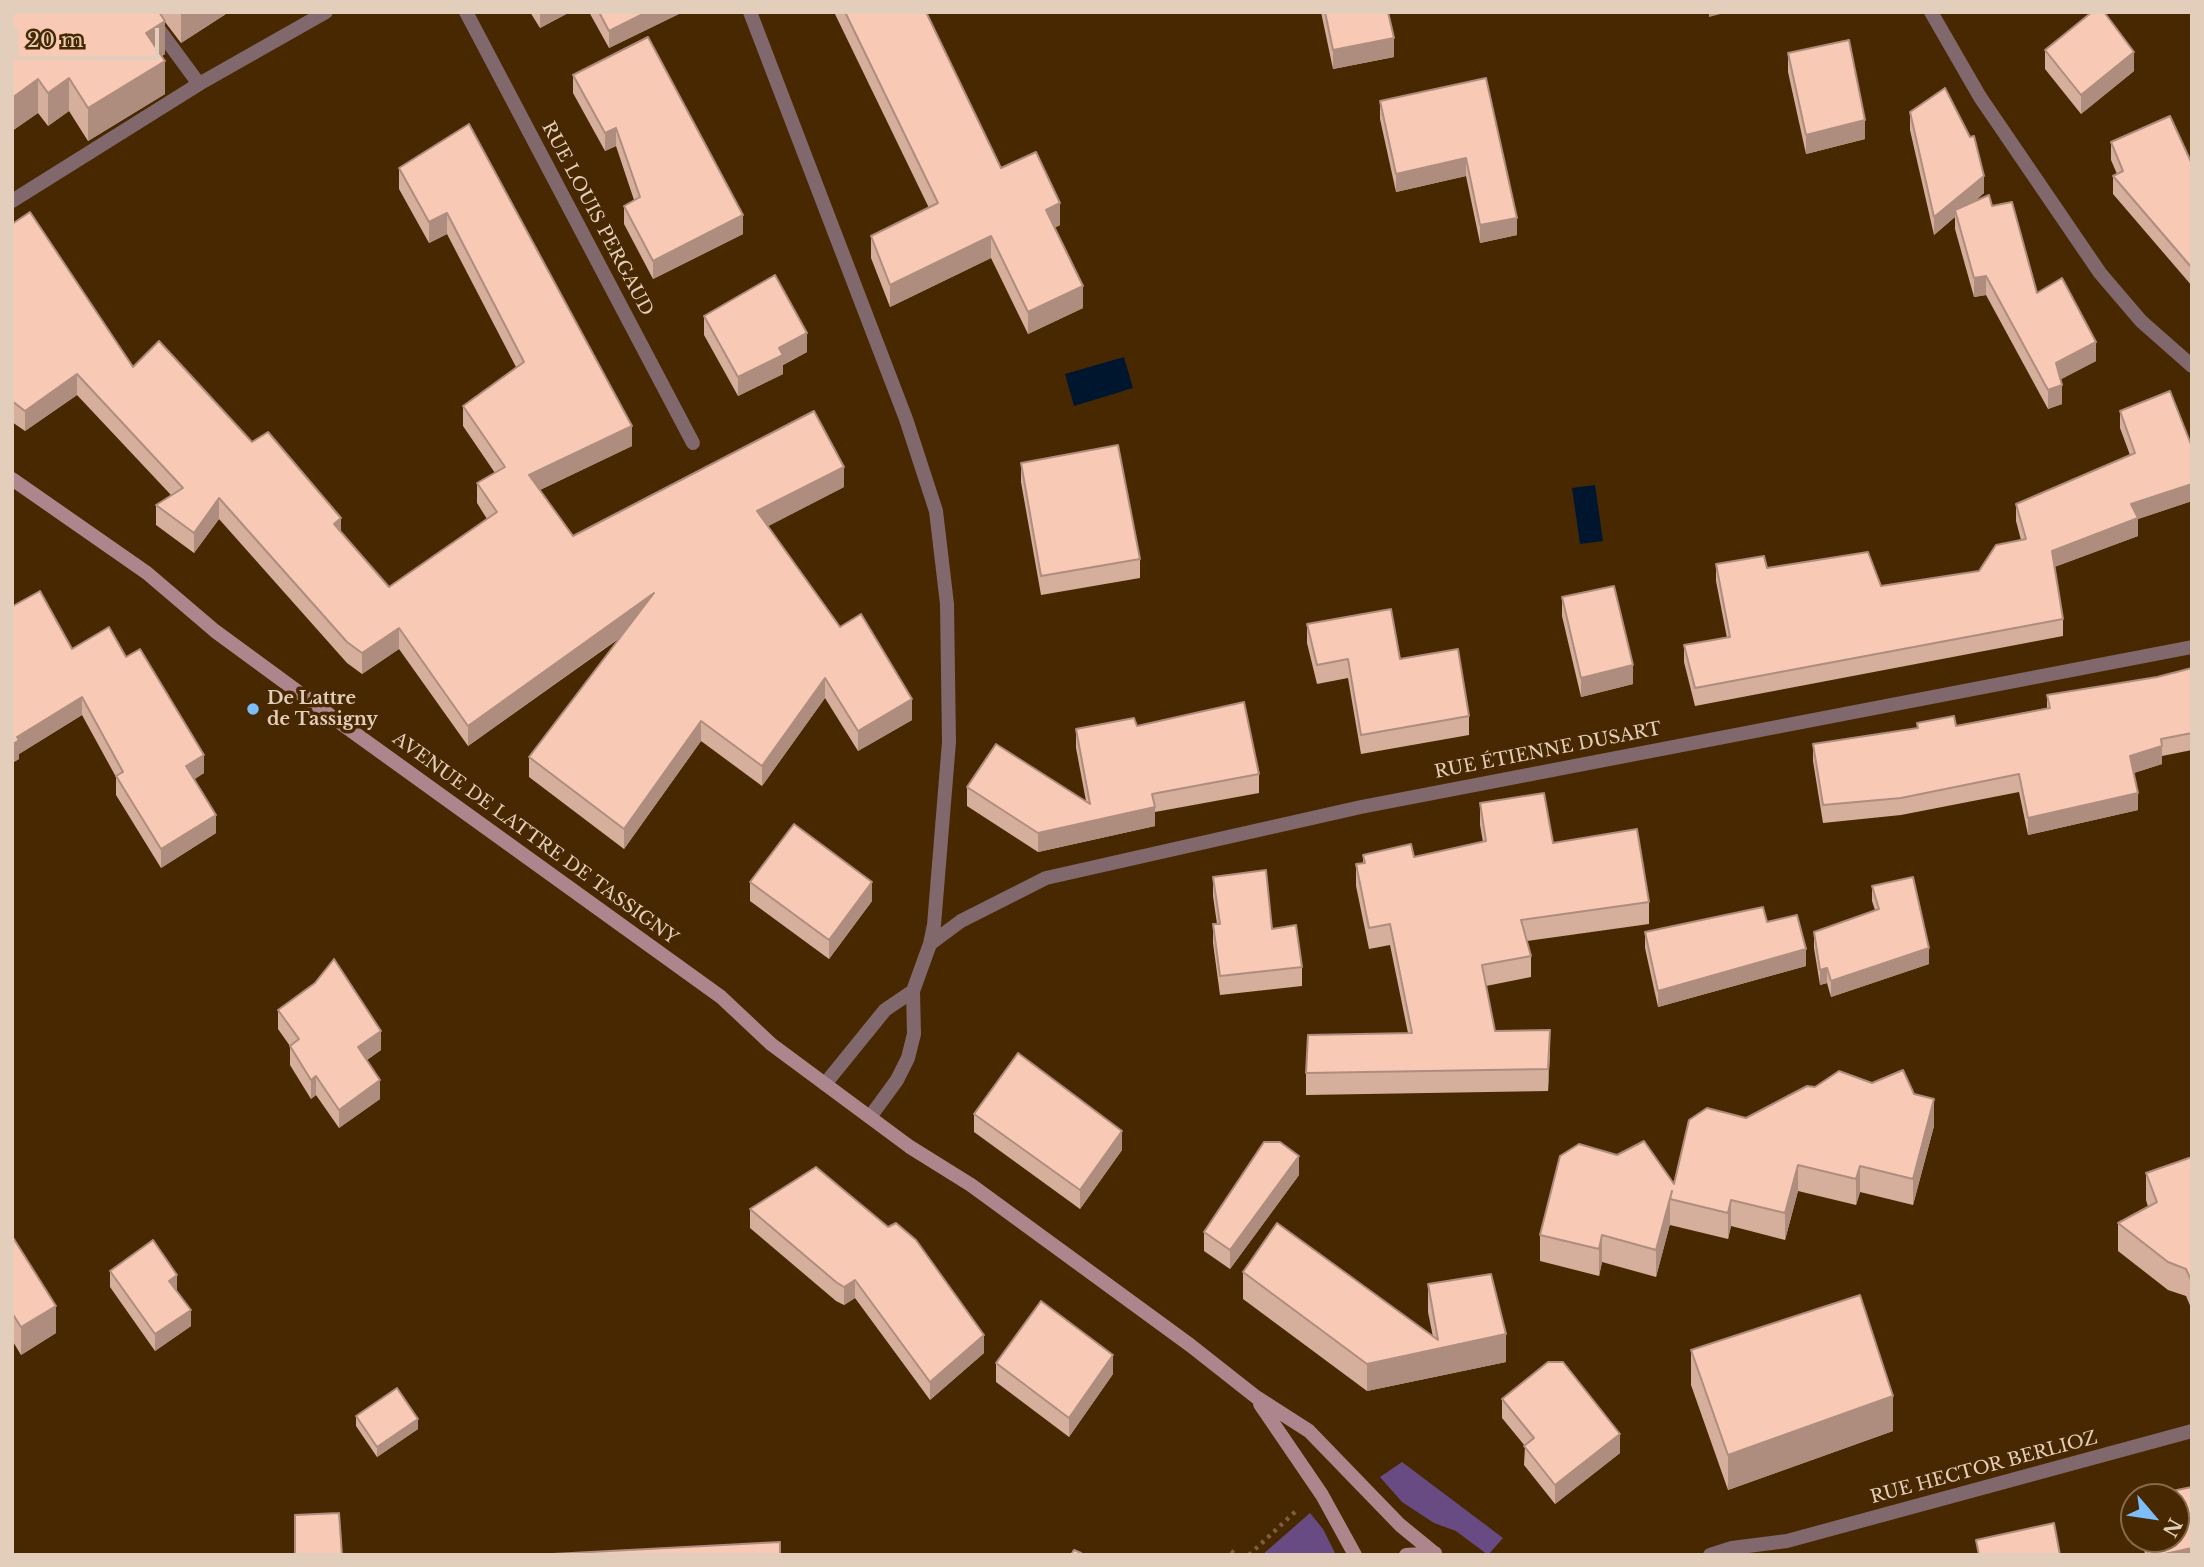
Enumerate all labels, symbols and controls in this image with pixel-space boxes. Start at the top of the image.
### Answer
scale bar [18,14,163,58]
text: 20 m [27,27,84,53]
street label: RUE LOUIS PERGAUD [537,118,657,320]
place label: De Lattre de Tassigny [267,688,378,730]
marker: De Lattre de Tassigny [245,701,261,717]
street label: RUE ÉTIENNE DUSART [1433,718,1663,784]
street label: AVENUE DE LATTRE DE TASSIGNY [388,728,682,950]
street label: RUE HECTOR BERLIOZ [1868,1427,2100,1509]
north arrow [2120,1483,2190,1553]
text: N [2158,1514,2186,1541]

